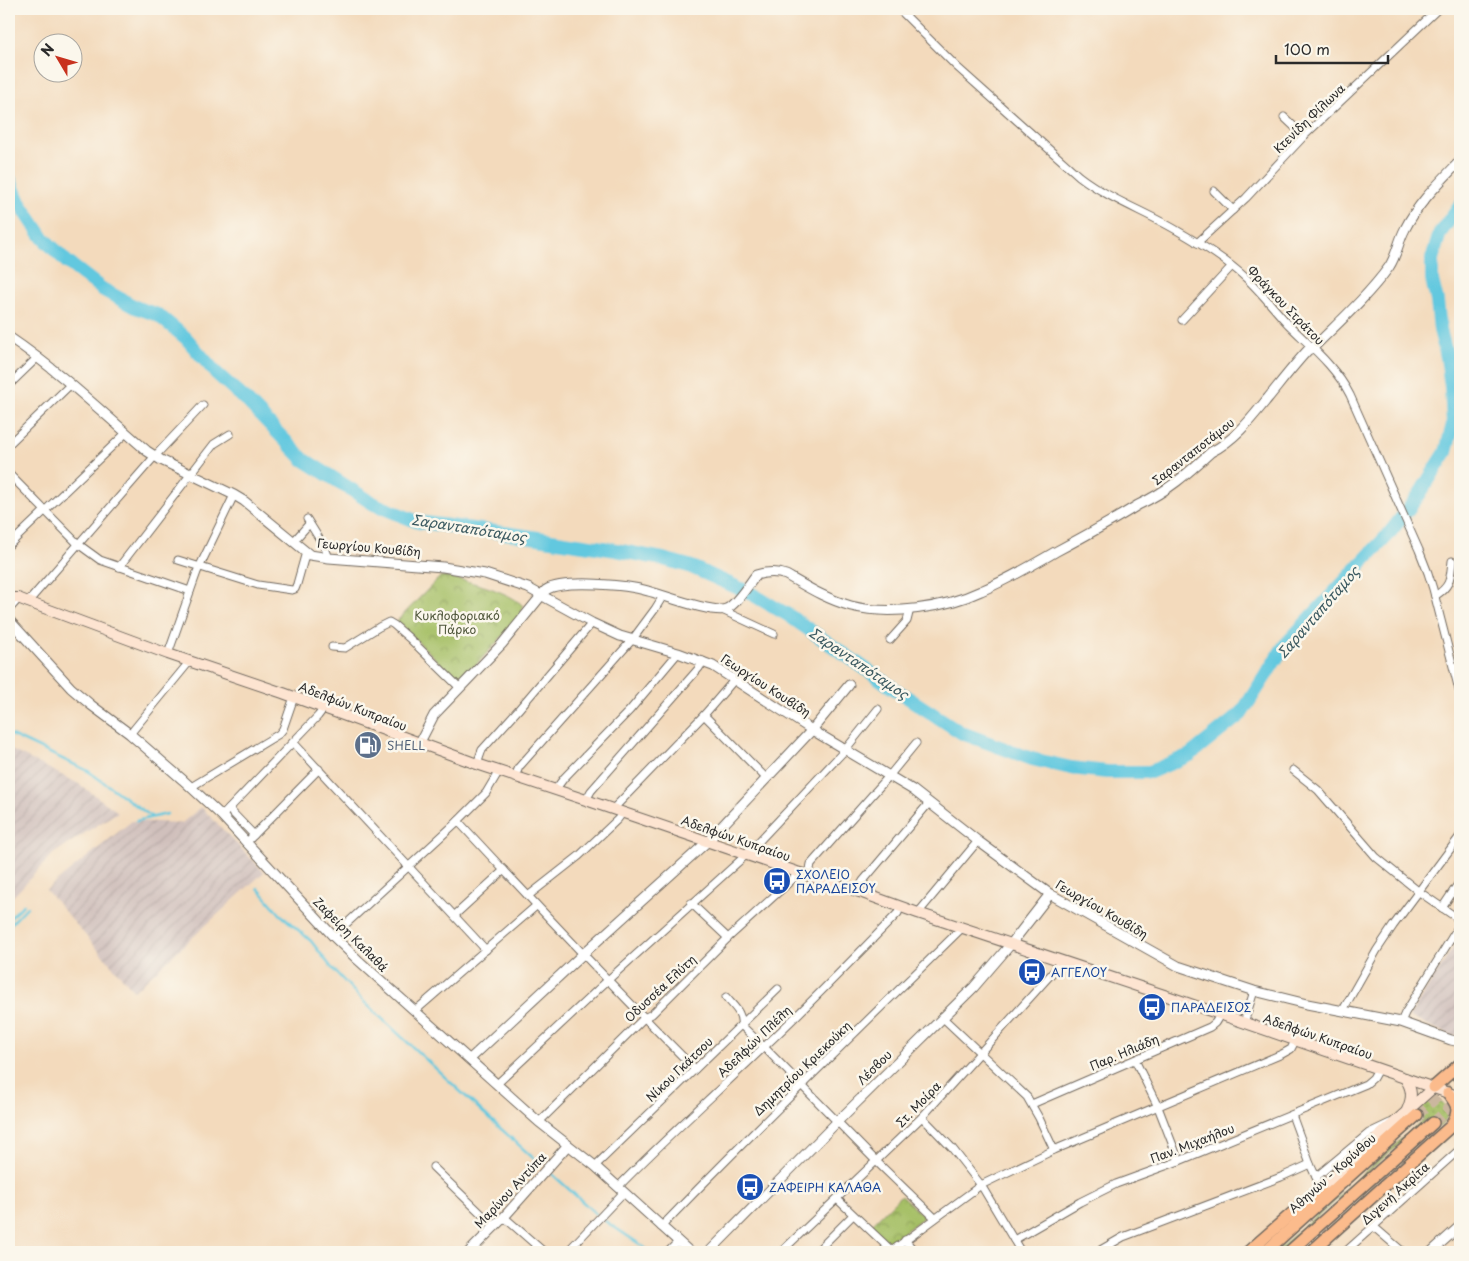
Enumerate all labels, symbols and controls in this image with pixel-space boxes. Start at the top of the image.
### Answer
north arrow [32,32,82,82]
scale bar [1276,32,1389,64]
text: 100 m [1284,37,1330,60]
text: N [36,39,59,61]
street label: Κτενίδη Φίλωνα [1269,79,1349,157]
street label: Φράγκου Στράτου [1243,261,1329,349]
street label: Σαρανταποτάμου [1148,413,1238,489]
water label: Σαρανταπόταμος [410,509,530,548]
street label: Γεωργίου Κουβίδη [316,534,422,560]
water label: Σαρανταπόταμος [1272,560,1365,663]
park label: Κυκλοφοριακό Πάρκο [414,606,500,638]
water label: Σαρανταπόταμος [805,622,914,705]
street label: Γεωργίου Κουβίδη [718,649,814,721]
street label: Αδελφών Κυπραίου [296,677,410,735]
fuel station icon: SHELL [353,730,383,760]
place label: SHELL [387,736,425,754]
street label: Αδελφών Κυπραίου [679,811,793,865]
place label: ΣΧΟΛΕΙΟ ΠΑΡΑΔΕΙΣΟΥ [796,865,876,897]
bus stop icon: ΣΧΟΛΕΙΟ ΠΑΡΑΔΕΙΣΟΥ [762,866,792,896]
street label: Γεωργίου Κουβίδη [1052,875,1152,943]
street label: Ζαφείρη Καλαθά [310,893,393,976]
street label: Οδυσσέα Ελύτη [620,950,700,1026]
bus stop icon: ΑΓΓΕΛΟΥ [1017,957,1047,987]
place label: ΑΓΓΕΛΟΥ [1051,963,1107,981]
bus stop icon: ΠΑΡΑΔΕΙΣΟΣ [1137,992,1167,1022]
place label: ΠΑΡΑΔΕΙΣΟΣ [1171,998,1251,1016]
street label: Αδελφών Πλέλη [713,1001,795,1081]
street label: Αδελφών Κυπραίου [1261,1009,1375,1063]
street label: Δημητρίου Κριεκούκη [749,1016,855,1120]
street label: Παρ. Ηλιάδη [1087,1029,1162,1075]
street label: Νίκου Γκάτσου [642,1032,717,1106]
street label: Λέσβου [853,1046,895,1088]
street label: Στ. Μοίρα [891,1077,945,1131]
street label: Παν. Μιχαήλου [1147,1119,1237,1167]
street label: Αθηνών - Κορίνθου [1285,1129,1380,1217]
street label: Μαρίνου Αντύπα [470,1148,550,1232]
street label: Διγενή Ακρίτα [1357,1157,1433,1229]
bus stop icon: ΖΑΦΕΙΡΗ ΚΑΛΑΘΑ [735,1172,765,1202]
place label: ΖΑΦΕΙΡΗ ΚΑΛΑΘΑ [769,1178,881,1196]

